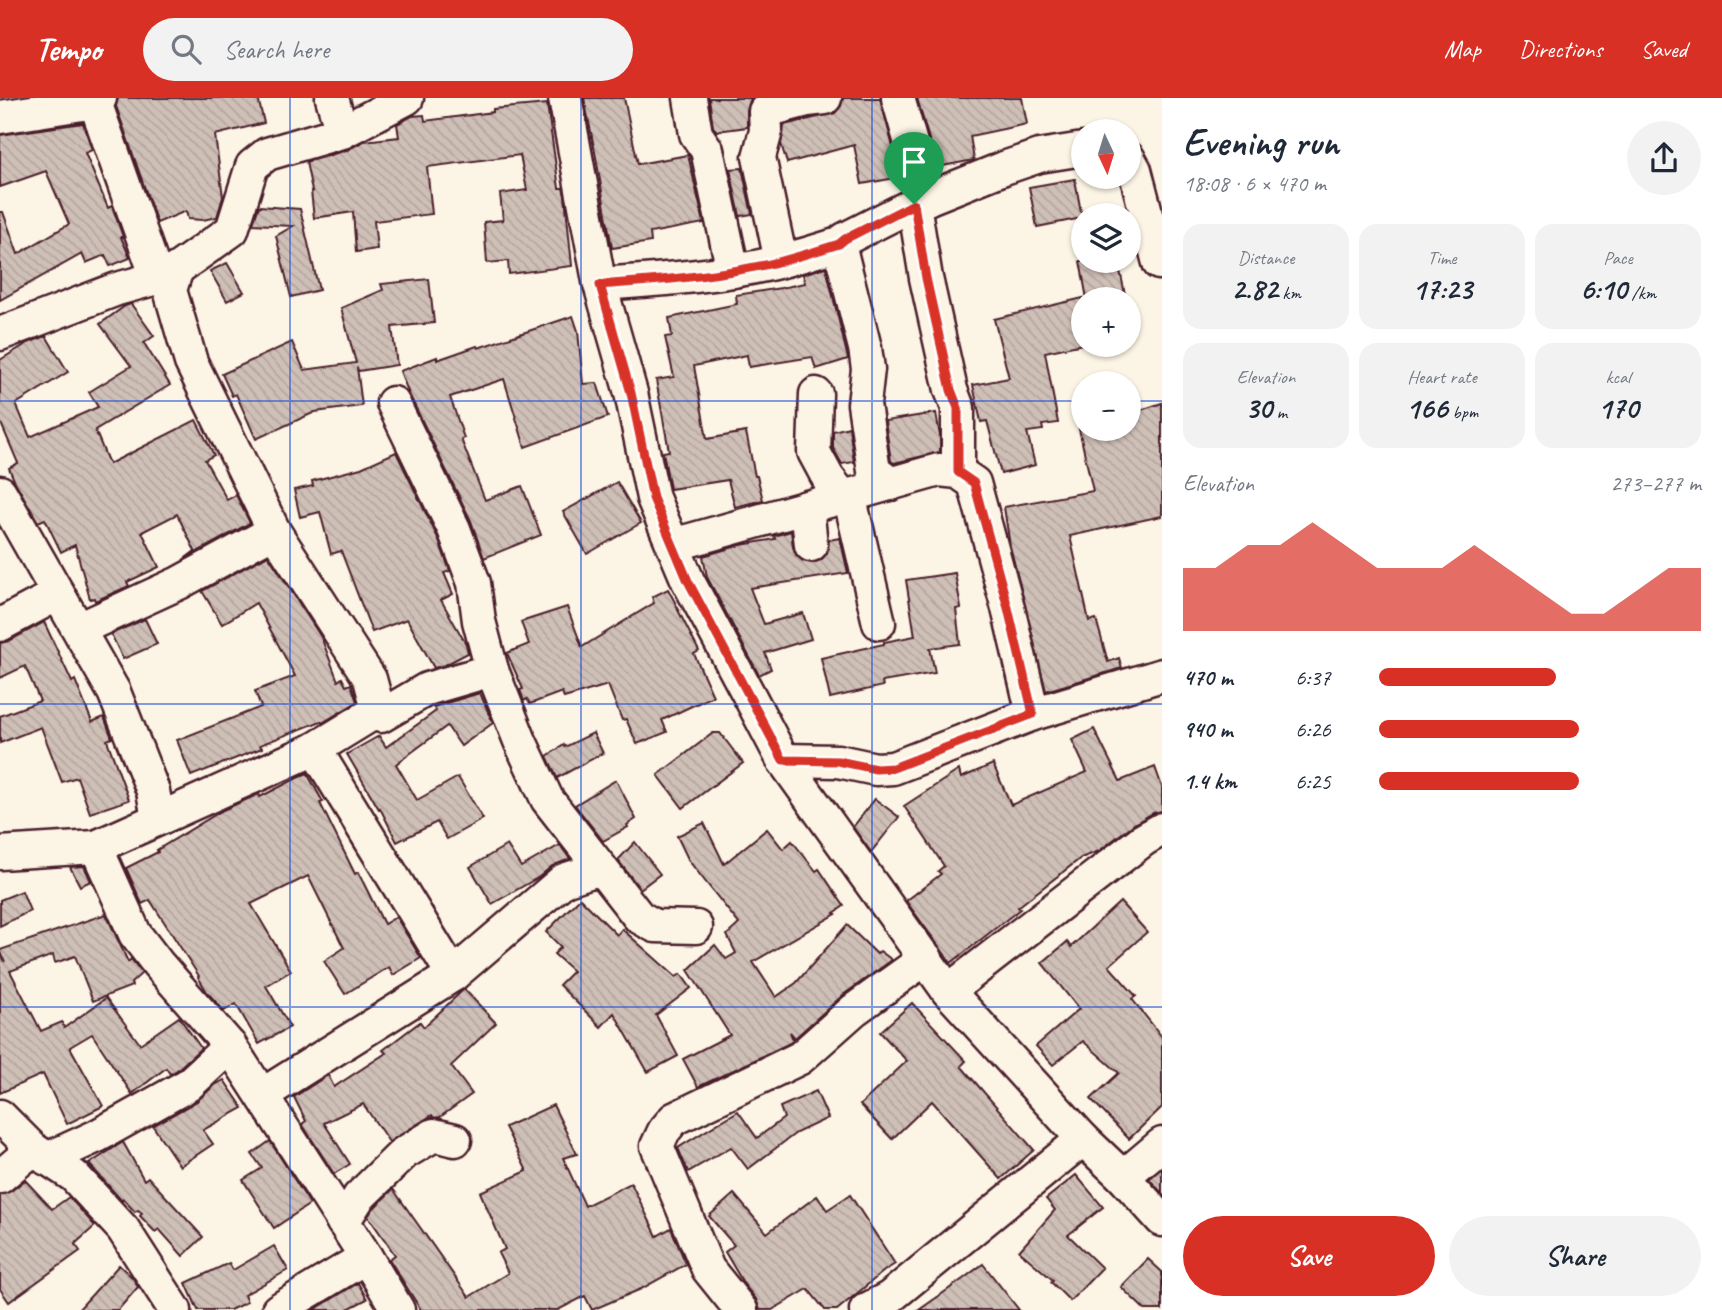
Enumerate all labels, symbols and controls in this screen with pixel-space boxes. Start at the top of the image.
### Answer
search box [143,18,633,81]
text: Tempo [35,28,101,70]
icon: search [167,30,205,68]
text: Search here [223,33,329,66]
text: Map [1444,34,1481,64]
text: Directions [1519,34,1602,64]
text: Saved [1640,34,1687,64]
north arrow [1071,119,1141,189]
map controls [1071,119,1141,441]
text: Evening run [1183,119,1339,166]
button: share [1627,121,1701,195]
pin [884,132,944,204]
icon: arrive [895,143,933,181]
text: 18:08 · 6 × 470 m [1183,169,1326,198]
button: layers [1071,203,1141,273]
text: Distance [1238,246,1294,270]
text: Time [1427,246,1457,270]
text: Pace [1603,246,1633,270]
text: 2.82 [1231,270,1278,308]
text: 17:23 [1412,270,1472,308]
text: 6:10 [1580,270,1627,308]
text: km [1278,281,1301,305]
text: /km [1627,281,1656,305]
button: + [1071,287,1141,357]
text: Elevation [1237,365,1295,389]
text: Heart rate [1407,365,1477,389]
text: kcal [1605,365,1631,389]
button: − [1071,371,1141,441]
text: 30 [1245,389,1272,427]
text: 166 [1406,389,1448,427]
text: 170 [1598,389,1638,427]
text: m [1272,400,1287,424]
text: bpm [1448,400,1478,424]
text: Elevation [1183,469,1254,498]
text: 273–277 m [1610,469,1701,498]
text: 470 m [1183,663,1233,692]
text: 6:37 [1295,663,1331,692]
text: 940 m [1183,715,1232,744]
text: 6:26 [1295,715,1331,744]
text: 1.4 km [1183,767,1237,796]
text: 6:25 [1295,767,1331,796]
button: Save [1183,1216,1435,1296]
button: Share [1449,1216,1701,1296]

